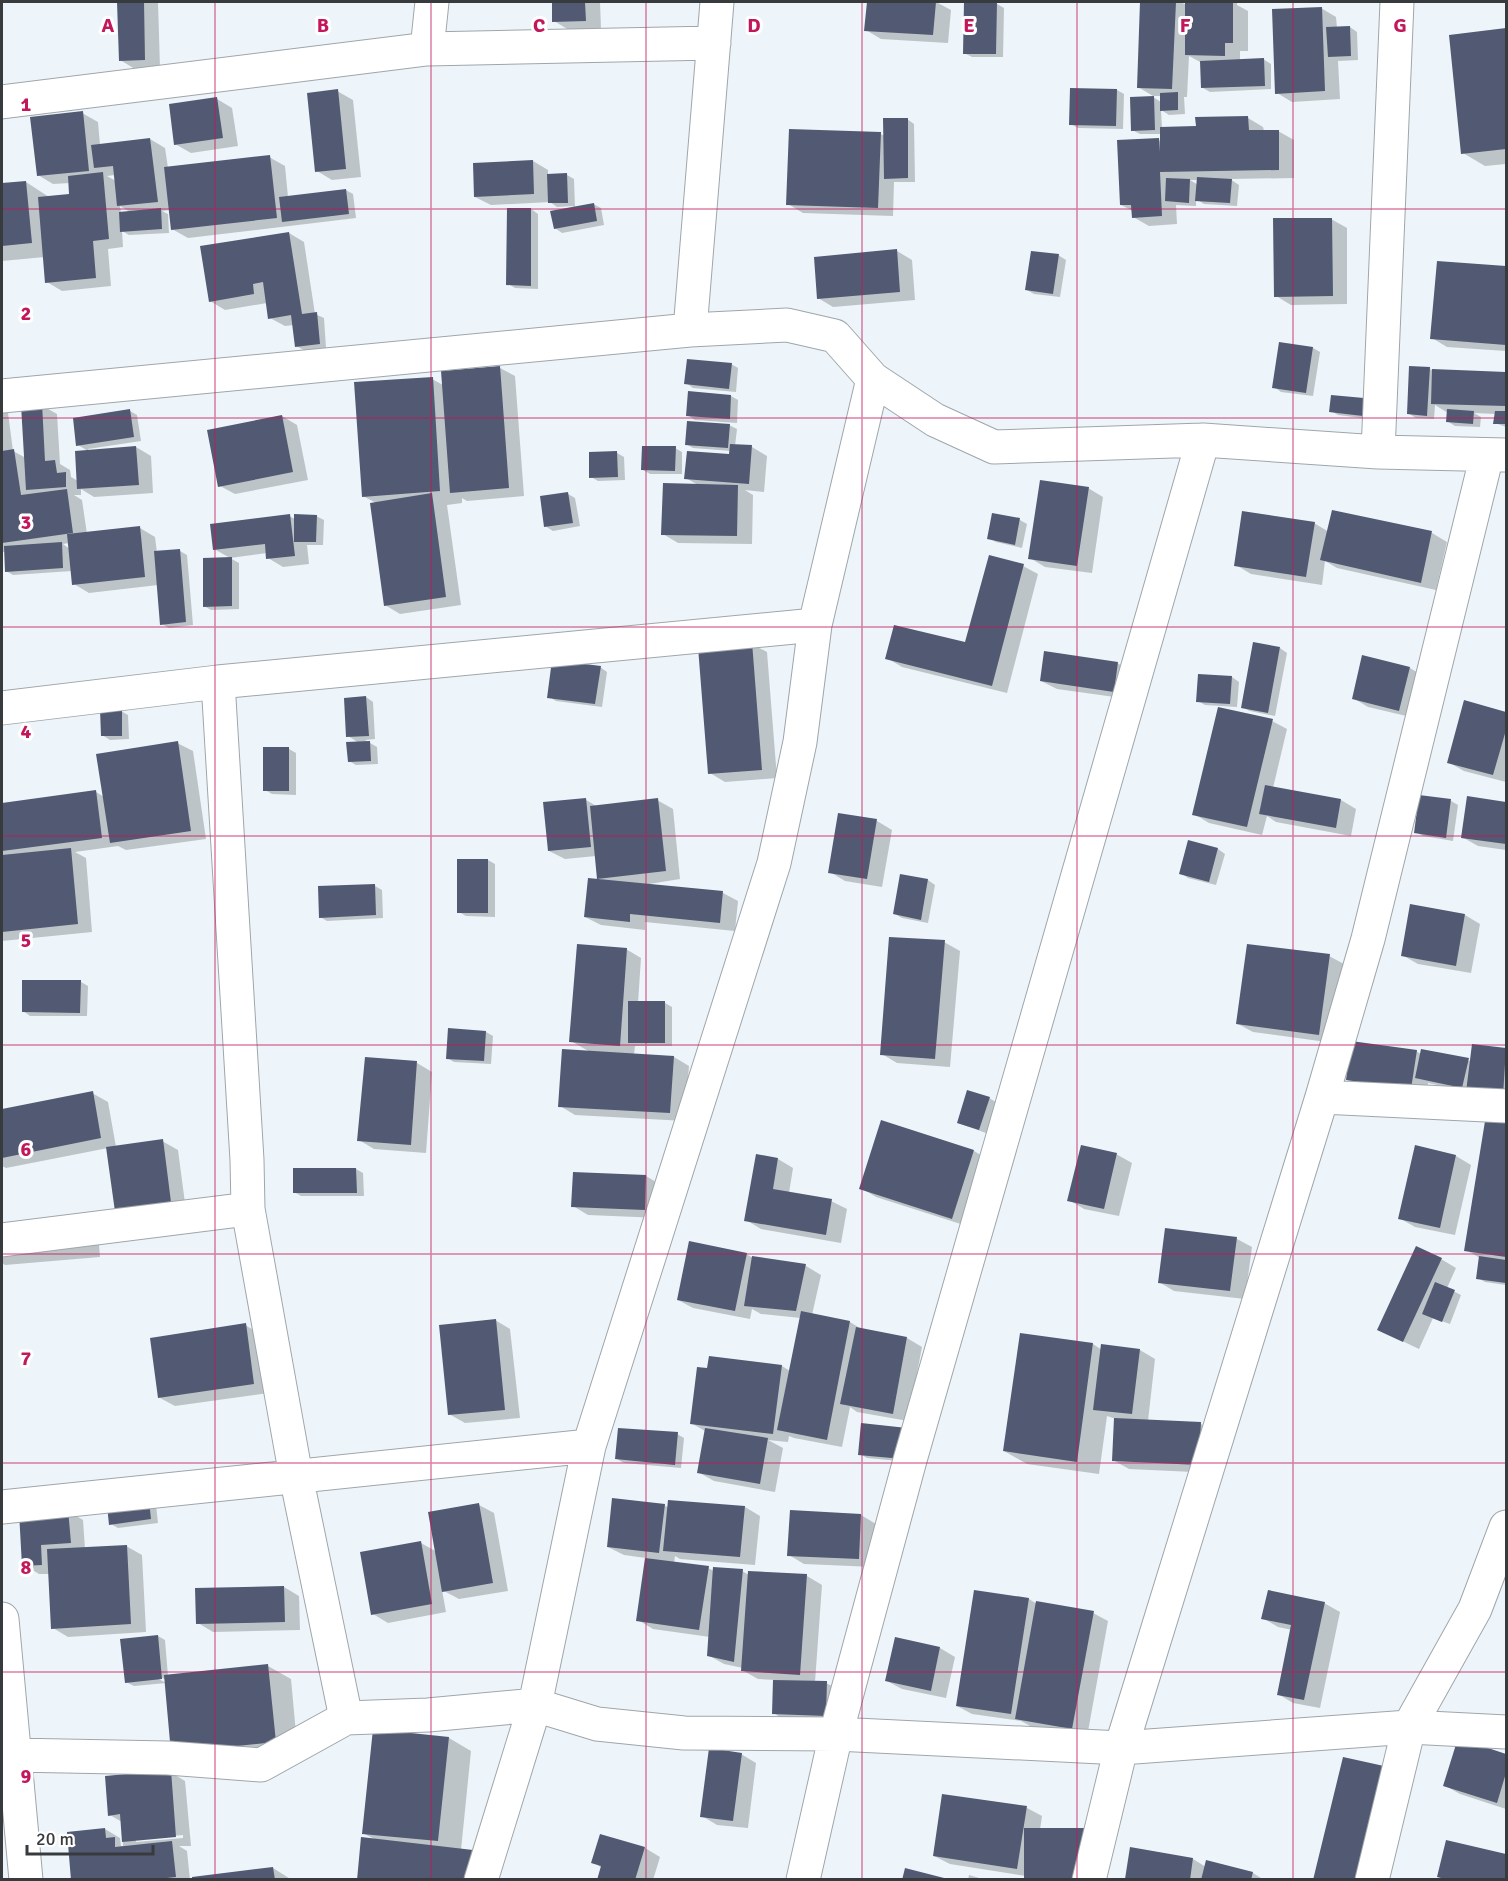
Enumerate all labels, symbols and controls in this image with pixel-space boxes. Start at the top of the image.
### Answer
text: A [102,13,115,38]
text: B [317,13,329,38]
text: C [533,13,545,38]
text: D [747,13,761,38]
text: E [963,13,975,38]
text: F [1180,13,1191,38]
text: G [1393,13,1407,38]
text: 1 [21,92,32,117]
text: 2 [21,301,31,326]
text: 3 [21,510,31,535]
text: 4 [21,719,32,744]
text: 5 [21,928,31,953]
text: 6 [21,1137,32,1162]
text: 7 [21,1346,32,1371]
text: 8 [21,1555,32,1580]
text: 9 [21,1764,32,1789]
scale bar [27,1818,153,1856]
text: 20 m [36,1828,74,1850]

